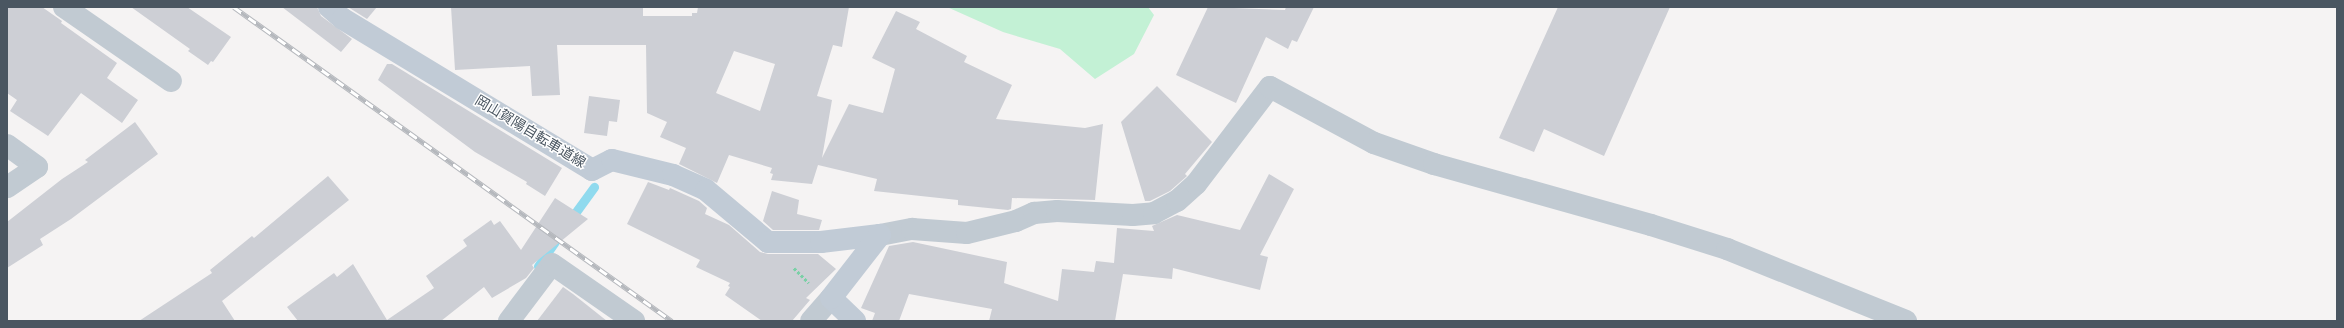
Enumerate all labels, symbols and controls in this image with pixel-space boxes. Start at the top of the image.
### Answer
street label: 岡山賀陽自転車道線 [472,92,588,172]

